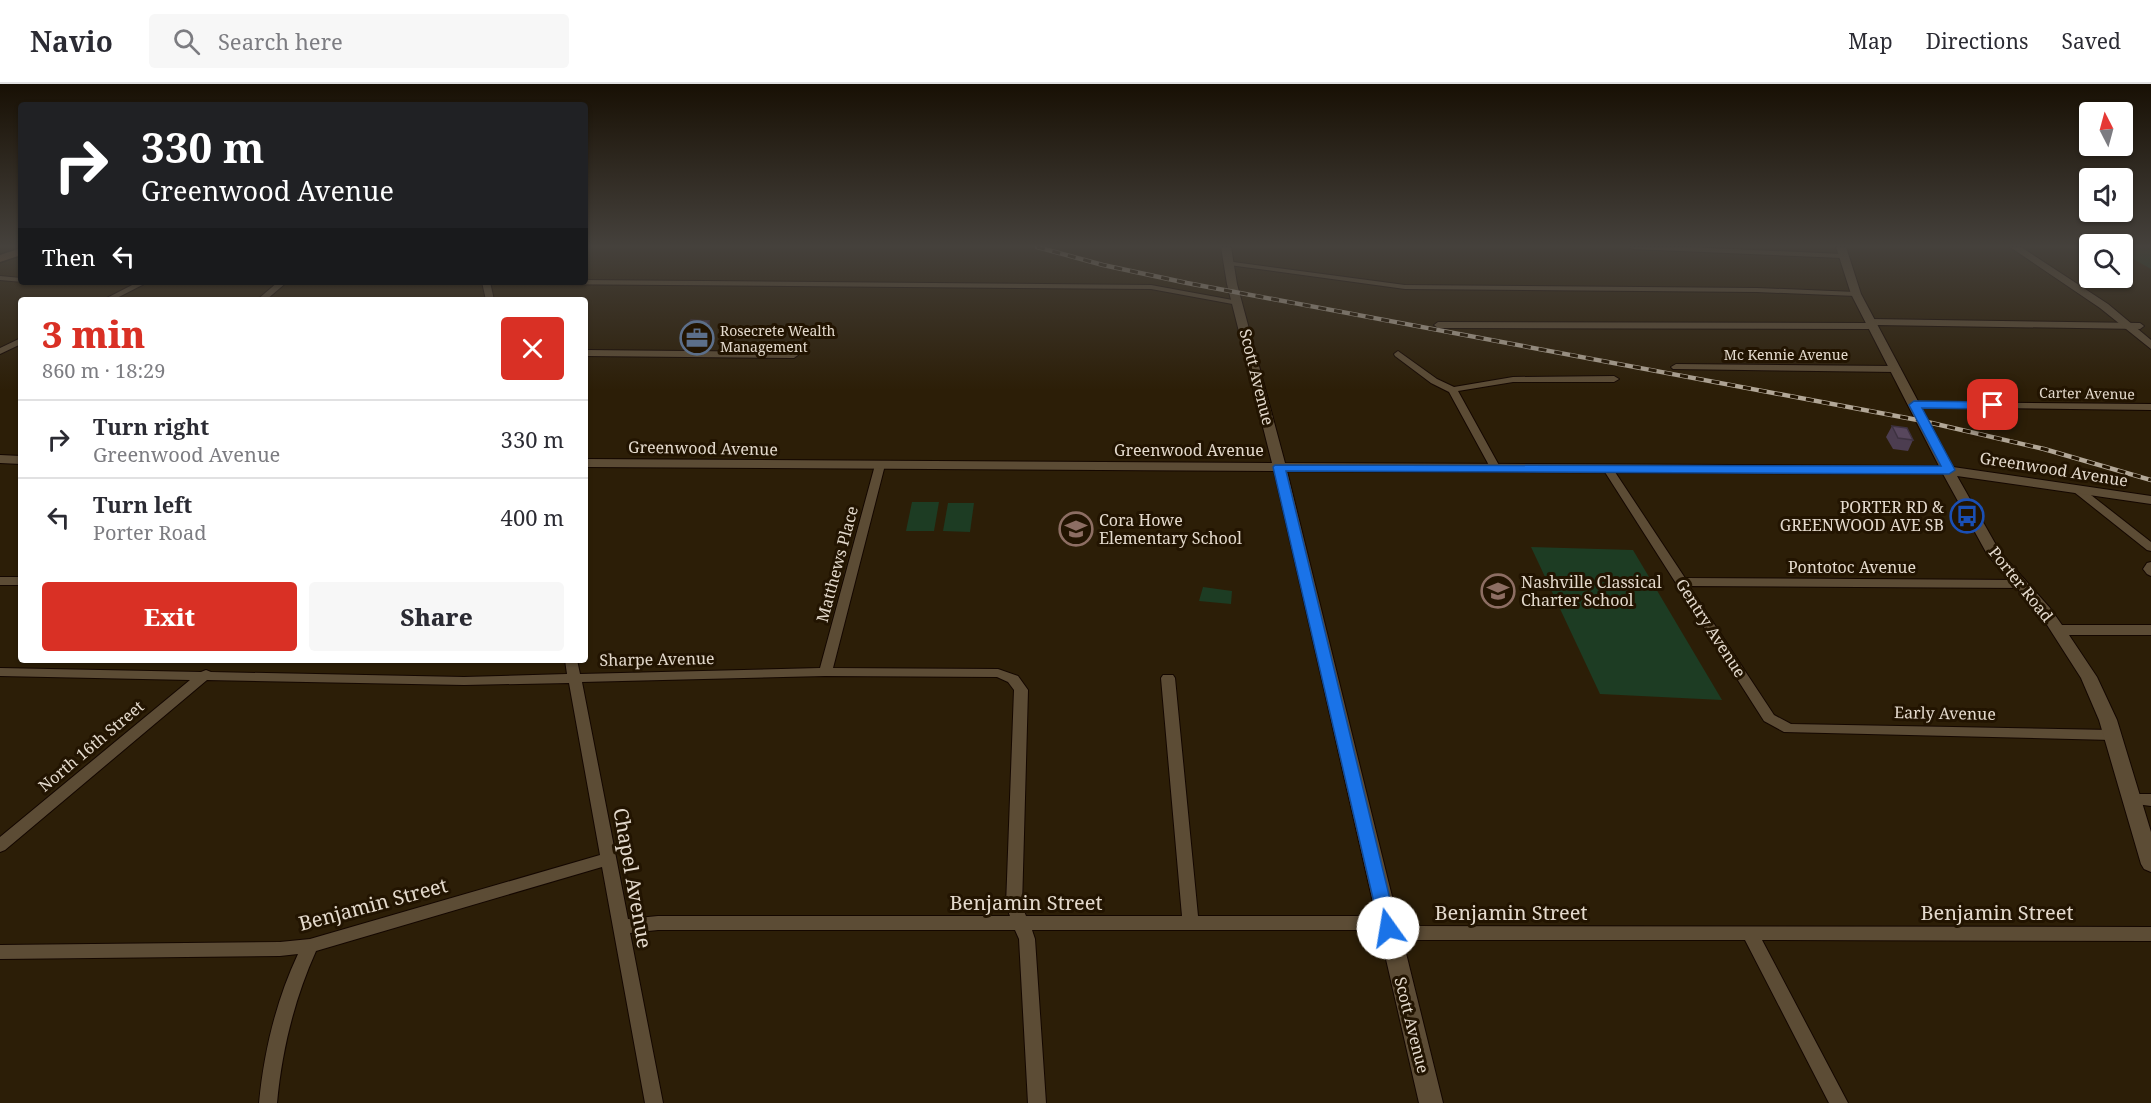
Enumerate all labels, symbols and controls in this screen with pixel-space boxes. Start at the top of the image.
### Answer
search box [149,14,569,68]
text: Navio [30,22,113,60]
icon: search [170,25,203,58]
text: Search here [218,26,343,56]
text: Map [1848,27,1893,55]
text: Directions [1926,27,2028,55]
text: Saved [2061,27,2121,55]
north arrow [2079,102,2133,156]
map controls [2079,102,2133,288]
text: 330 m [141,118,265,175]
icon: right [42,126,120,204]
button: sound [2079,168,2133,222]
text: Greenwood Avenue [141,172,394,209]
button: search [2079,234,2133,288]
icon: left [107,240,140,273]
text: Then [42,242,95,272]
text: 3 min [42,310,145,359]
button: close [501,317,564,380]
office icon: Rosecrete Wealth Management [679,320,715,356]
place label: Rosecrete Wealth Management [720,321,836,356]
street label: Scott Avenue [1234,327,1280,427]
street label: Mc Kennie Avenue [1724,345,1848,364]
text: 860 m · 18:29 [42,357,165,384]
pin [1967,379,2018,430]
street label: Carter Avenue [2039,383,2135,403]
icon: arrive [1976,388,2009,421]
text: Turn right [93,411,209,441]
icon: right [42,423,75,456]
text: 330 m [501,424,564,454]
street label: Greenwood Avenue [628,436,778,460]
street label: Greenwood Avenue [1114,439,1264,461]
text: Greenwood Avenue [93,441,280,468]
street label: Greenwood Avenue [1978,446,2130,492]
text: Turn left [93,489,192,519]
place label: PORTER RD & GREENWOOD AVE SB [1780,496,1944,536]
bus stop icon: PORTER RD & GREENWOOD AVE SB [1949,498,1985,534]
icon: left [42,501,75,534]
text: 400 m [501,502,564,532]
street label: Matthews Place [811,504,863,624]
place label: Cora Howe Elementary School [1099,509,1242,549]
school or university icon: Cora Howe Elementary School [1058,511,1094,547]
text: Porter Road [93,519,207,546]
street label: Porter Road [1984,542,2058,626]
street label: Pontotoc Avenue [1788,556,1916,578]
place label: Nashville Classical Charter School [1521,571,1662,611]
school or university icon: Nashville Classical Charter School [1480,573,1516,609]
street label: Gentry Avenue [1671,574,1751,682]
button: Exit [42,582,297,651]
button: Share [309,582,564,651]
street label: Sharpe Avenue [599,647,715,671]
street label: North 16th Street [34,695,149,797]
street label: Early Avenue [1894,701,1996,725]
street label: Chapel Avenue [607,806,659,950]
street label: Benjamin Street [296,871,450,937]
street label: Benjamin Street [949,889,1103,916]
position arrow [1356,896,1420,960]
street label: Benjamin Street [1434,899,1588,926]
street label: Benjamin Street [1920,899,2074,926]
street label: Scott Avenue [1389,975,1435,1075]

